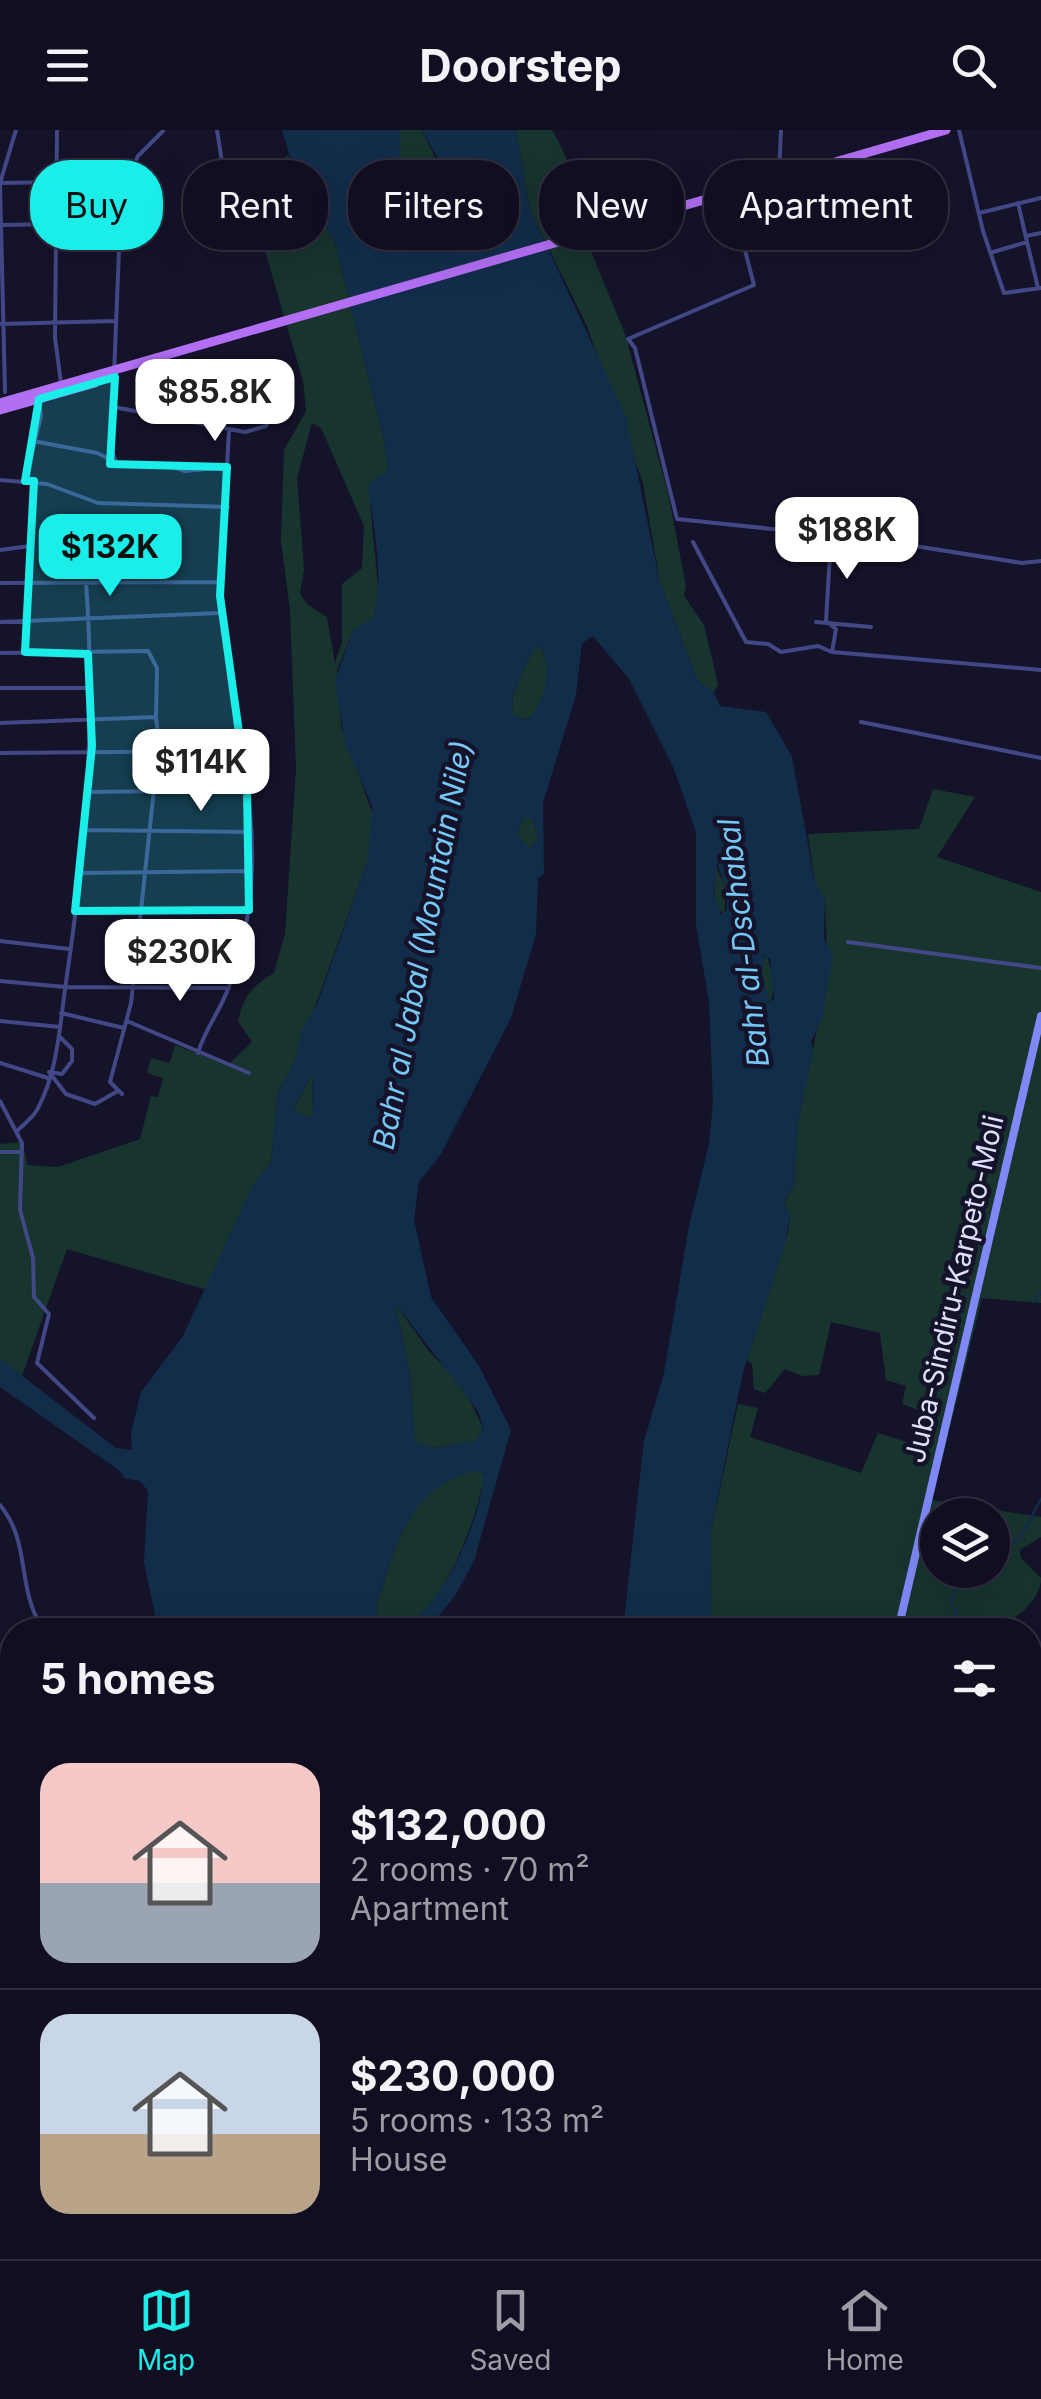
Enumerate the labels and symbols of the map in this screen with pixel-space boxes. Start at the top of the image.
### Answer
pin: $85.8K [134,359,296,444]
pin: $188K [777,497,917,582]
pin: $132K [40,514,180,599]
pin: $114K [131,729,271,814]
water label: Bahr al Jabal (Mountain Nile) [365,738,479,1152]
water label: Bahr al-Dschabal [710,816,776,1069]
pin: $230K [110,919,250,1004]
street label: Juba-Sindiru-Karpeto-Moli [897,1112,1011,1466]

